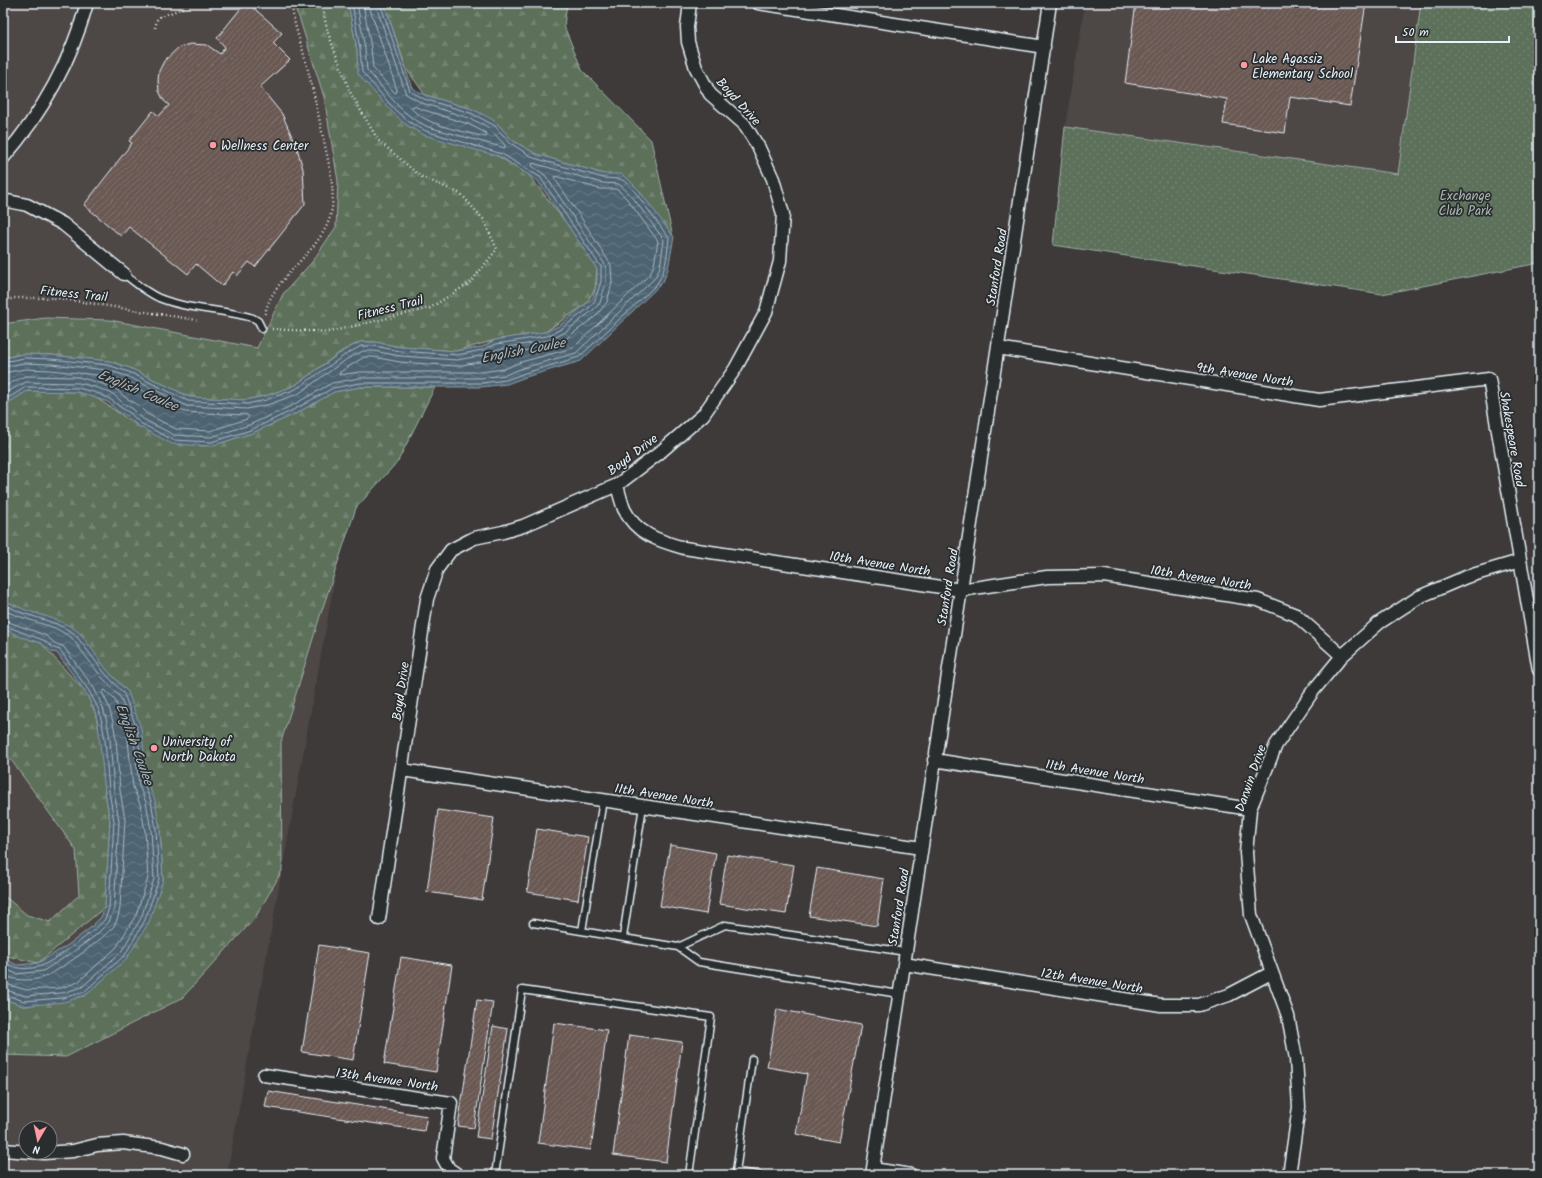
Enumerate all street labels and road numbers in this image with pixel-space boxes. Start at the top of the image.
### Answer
street label: Boyd Drive [710,73,766,131]
street label: Stanford Road [981,227,1014,307]
street label: Fitness Trail [39,281,109,308]
street label: Fitness Trail [355,290,426,327]
street label: 9th Avenue North [1195,357,1295,394]
street label: Shakespeare Road [1493,390,1530,489]
street label: Boyd Drive [603,429,663,481]
street label: 10th Avenue North [828,546,932,583]
street label: Stanford Road [932,547,965,627]
street label: 10th Avenue North [1149,560,1253,597]
street label: Boyd Drive [387,660,416,722]
street label: Darwin Drive [1230,742,1273,815]
street label: 11th Avenue North [1044,754,1146,791]
street label: 11th Avenue North [613,778,715,815]
street label: Stanford Road [883,867,916,947]
street label: 12th Avenue North [1039,963,1144,1000]
street label: 13th Avenue North [334,1063,439,1098]

